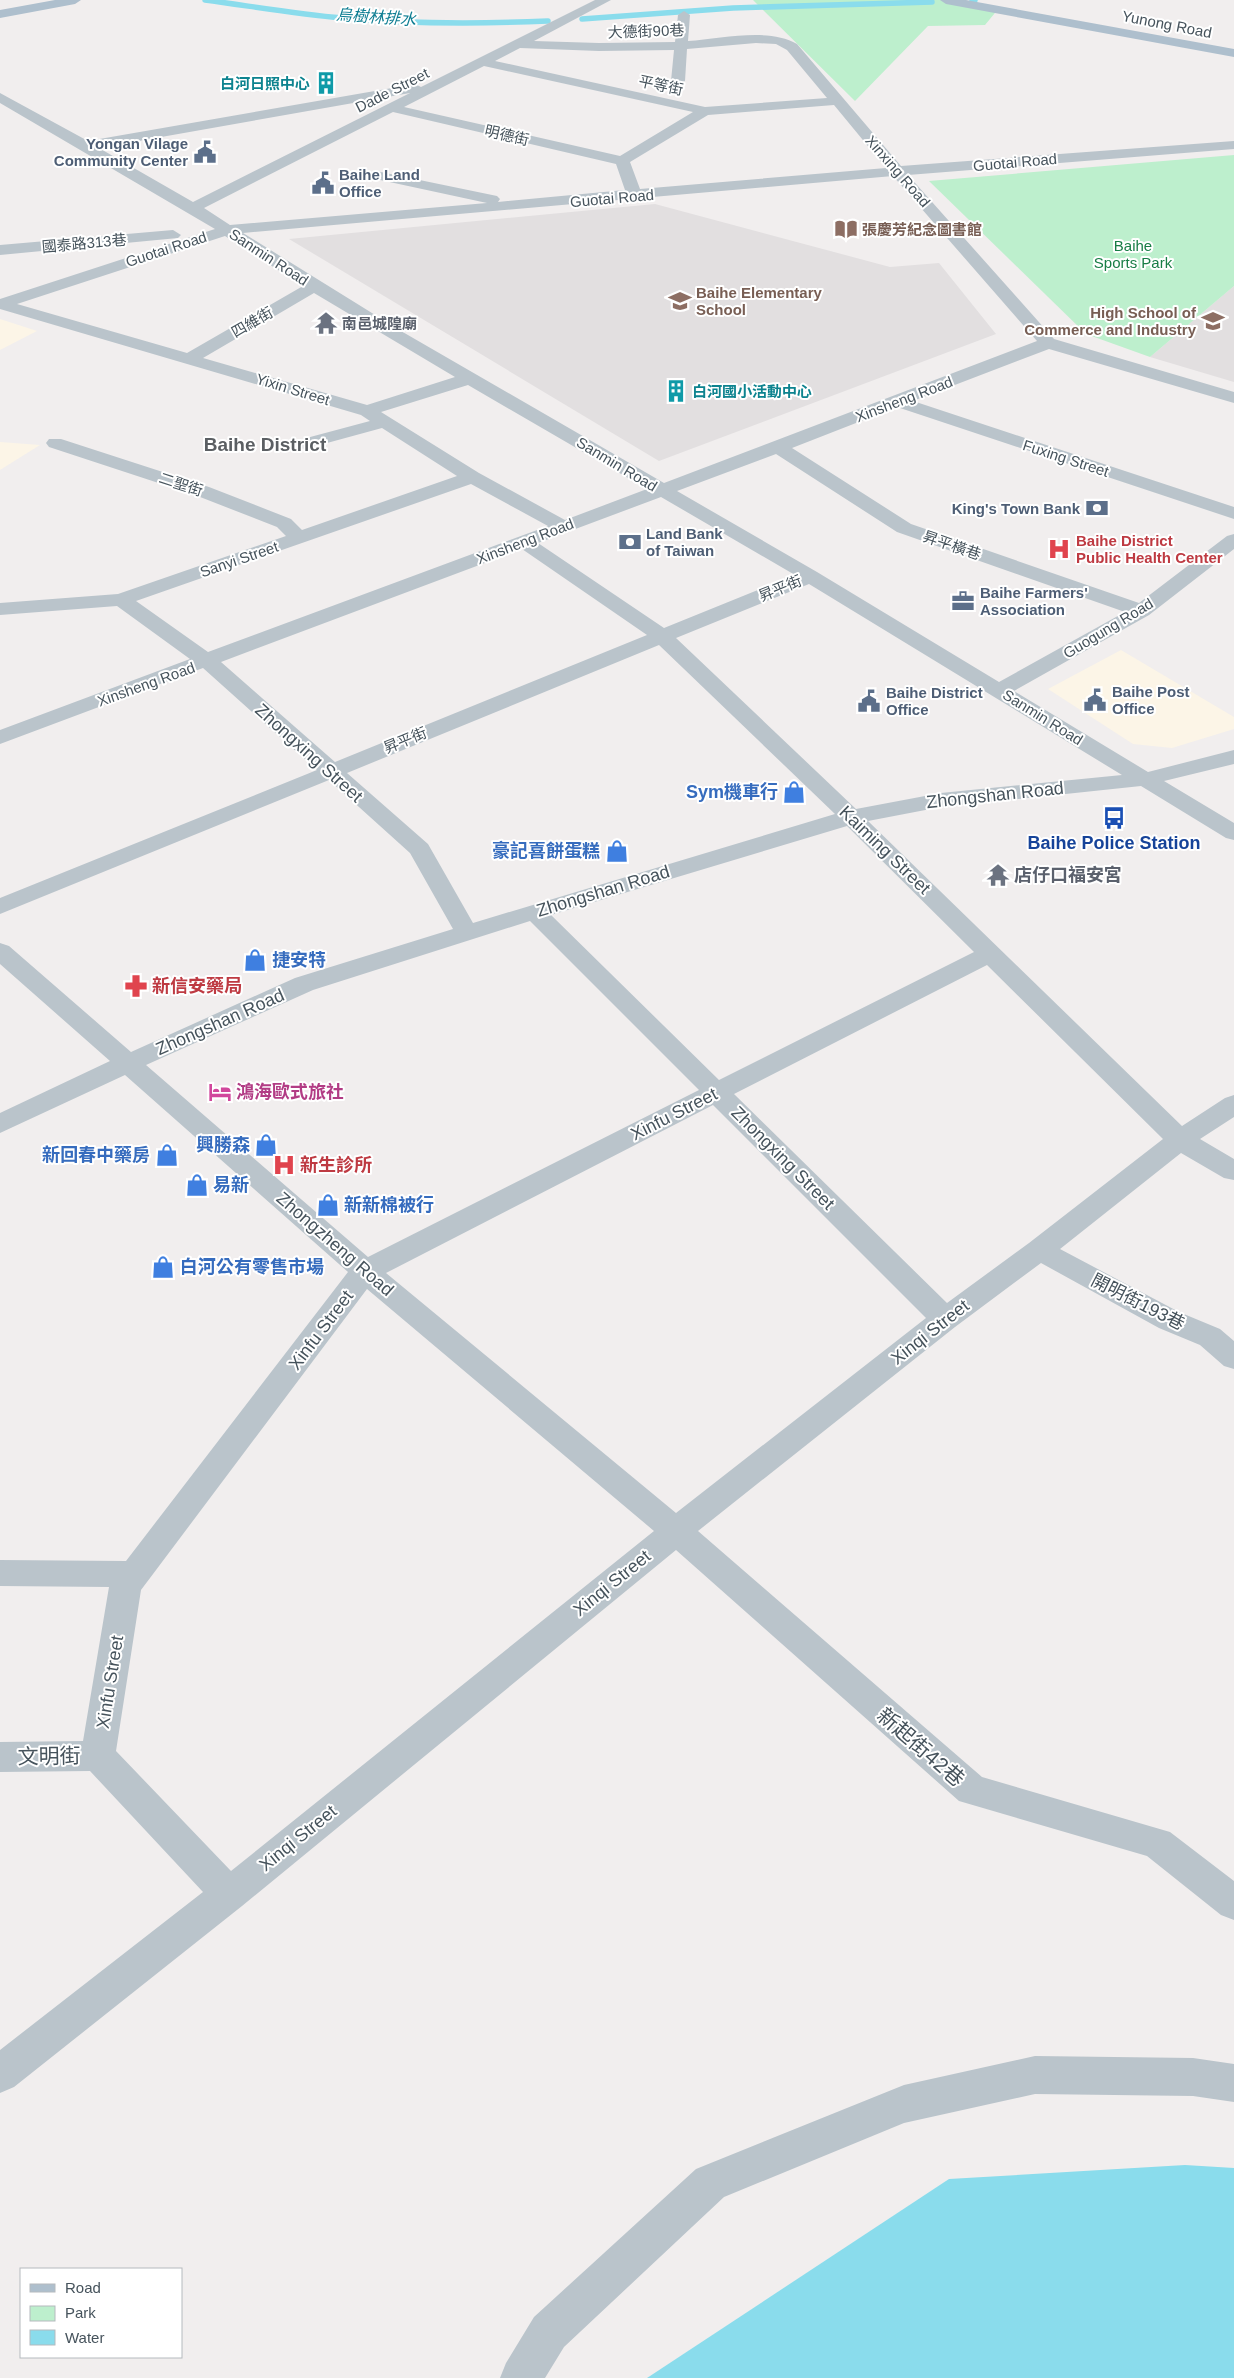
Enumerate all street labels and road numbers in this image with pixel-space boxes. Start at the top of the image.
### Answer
street label: Yunong Road [1121,7,1213,41]
street label: 大德街90巷 [607,21,685,41]
street label: Dade Street [352,64,432,116]
street label: 平等街 [637,72,685,98]
street label: 明德街 [483,122,531,148]
street label: Xinxing Road [862,132,934,210]
street label: Guotai Road [972,150,1058,174]
street label: Guotai Road [569,186,655,210]
street label: Sanmin Road [226,225,312,289]
street label: Guotai Road [123,228,209,270]
street label: 國泰路313巷 [41,231,127,255]
street label: 四維街 [228,303,276,341]
street label: Yixin Street [254,370,333,409]
street label: Xinsheng Road [853,373,955,425]
street label: Sanmin Road [574,433,660,495]
street label: Fuxing Street [1021,436,1112,480]
street label: 二聖街 [157,469,205,499]
street label: Xinsheng Road [474,515,576,567]
street label: 昇平橫巷 [921,527,983,563]
street label: Sanyi Street [198,537,281,580]
street label: 昇平街 [756,572,804,604]
street label: Guogung Road [1060,595,1156,661]
street label: Xinsheng Road [95,658,197,710]
street label: Sanmin Road [1000,686,1086,748]
street label: Zhongxing Street [251,700,367,806]
street label: 昇平街 [381,724,429,756]
street label: Zhongshan Road [925,778,1065,812]
street label: Kaiming Street [836,802,934,898]
street label: Zhongshan Road [534,861,672,921]
street label: Zhongshan Road [153,985,287,1059]
street label: Xinfu Street [628,1084,720,1144]
street label: Zhongxing Street [727,1102,839,1214]
street label: Zhongzheng Road [273,1188,397,1300]
street label: 開明街193巷 [1088,1270,1188,1334]
street label: Xinfu Street [285,1286,357,1374]
street label: Xinqi Street [887,1295,973,1369]
street label: Xinqi Street [570,1546,654,1620]
street label: Xinfu Street [93,1634,127,1730]
street label: 新起街42巷 [873,1703,969,1791]
street label: 文明街 [17,1744,81,1768]
street label: Xinqi Street [256,1801,340,1875]

